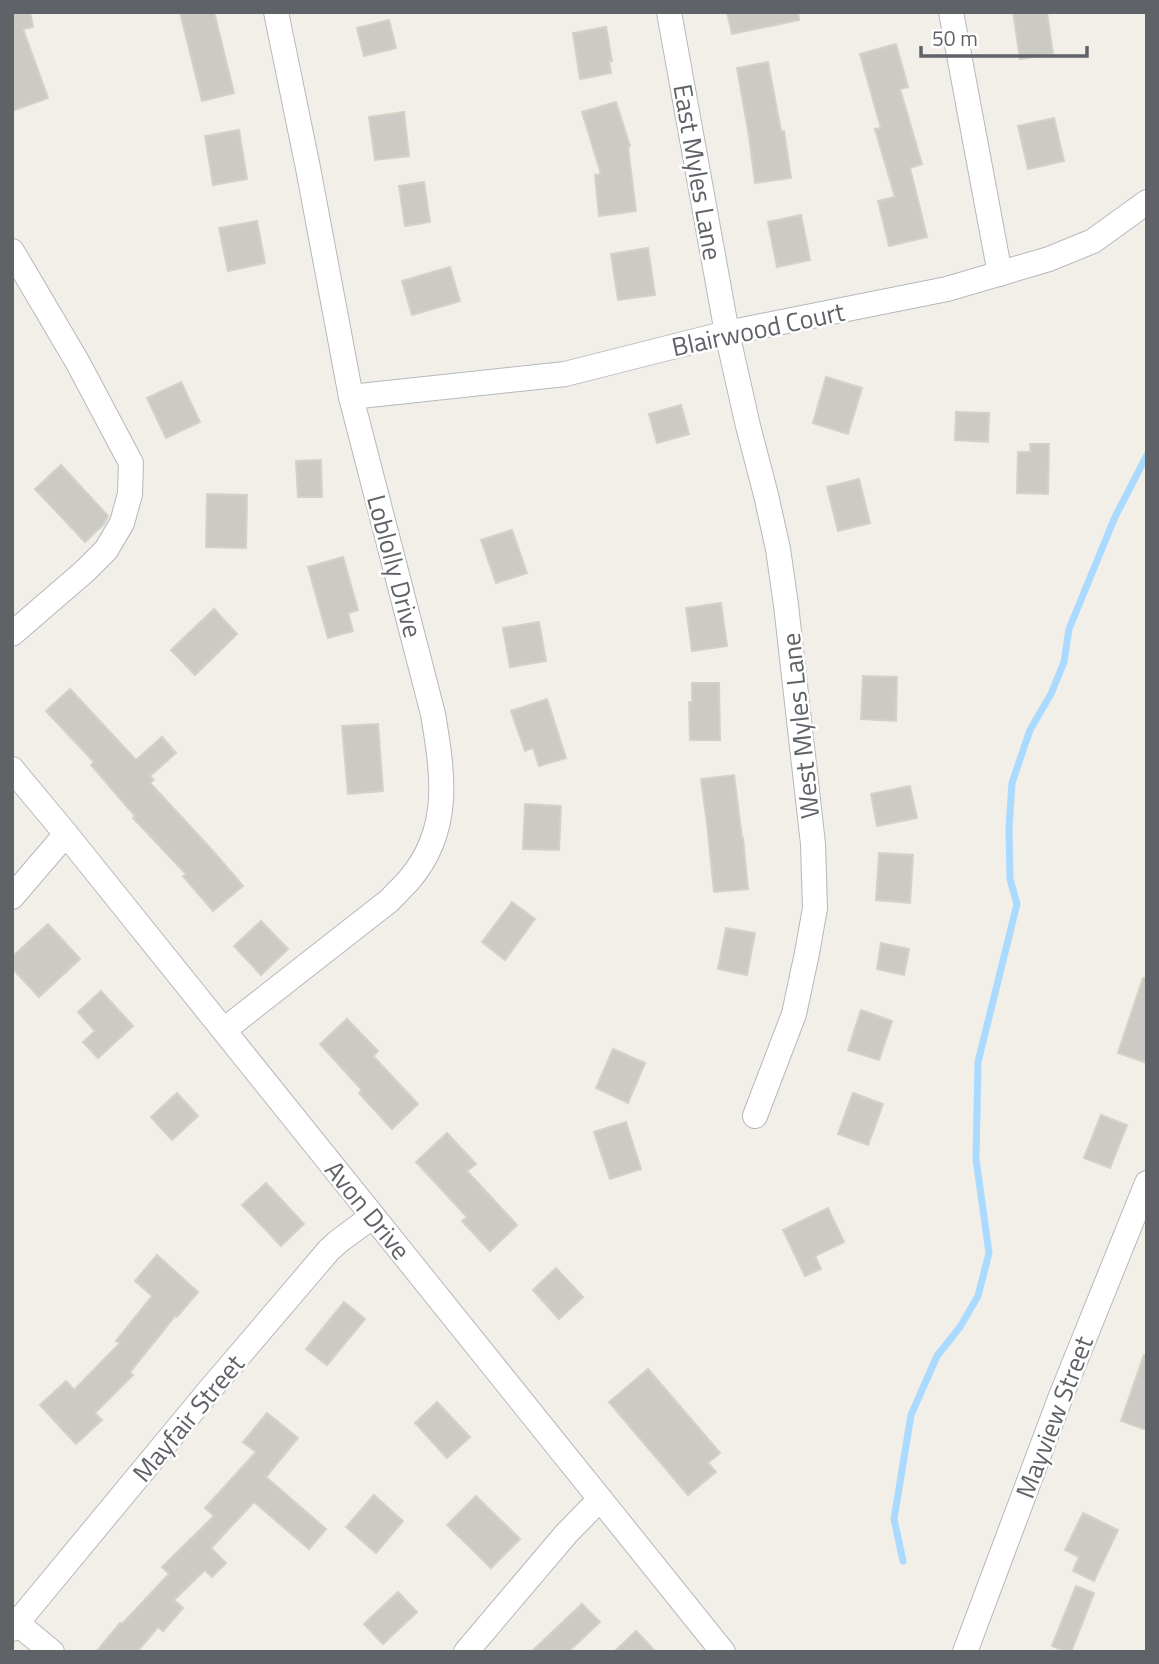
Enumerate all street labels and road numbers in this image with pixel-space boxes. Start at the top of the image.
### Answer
street label: East Myles Lane [663,81,733,263]
street label: Blairwood Court [668,292,848,366]
street label: Loblolly Drive [357,490,433,642]
street label: West Myles Lane [771,631,829,821]
street label: Avon Drive [316,1152,420,1268]
street label: Mayview Street [1005,1330,1103,1504]
street label: Mayfair Street [123,1346,253,1490]

